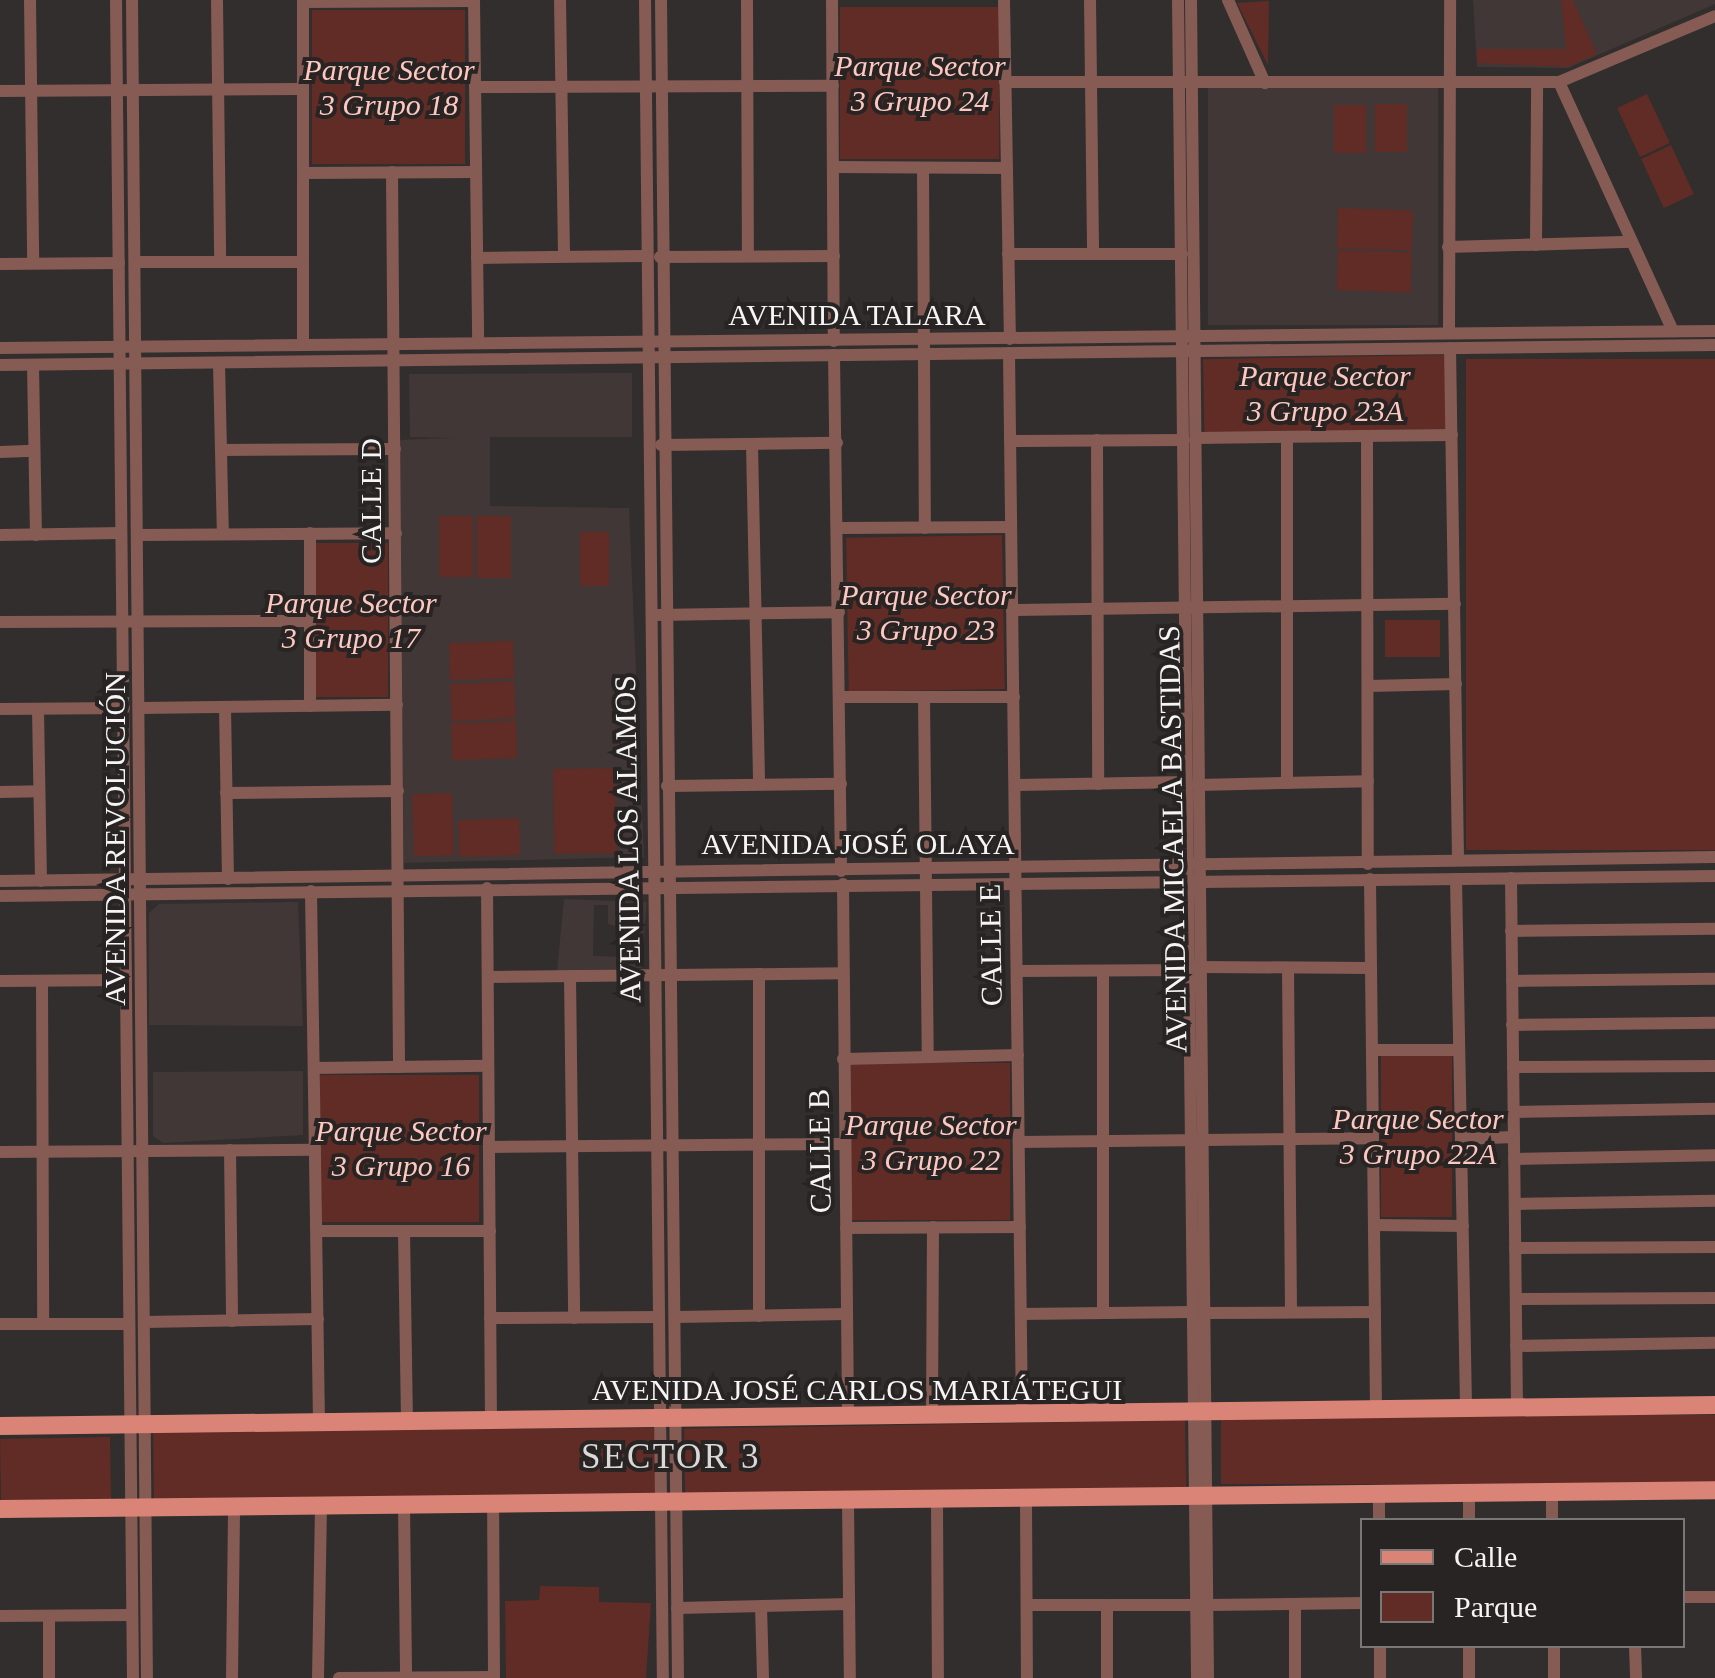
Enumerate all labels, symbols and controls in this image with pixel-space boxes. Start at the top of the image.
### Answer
park label: Parque Sector 3 Grupo 24 [834,48,1006,118]
park label: Parque Sector 3 Grupo 18 [303,52,475,122]
street label: AVENIDA TALARA [727,297,987,333]
park label: Parque Sector 3 Grupo 23A [1239,358,1411,428]
street label: CALLE D [353,438,389,564]
park label: Parque Sector 3 Grupo 23 [840,577,1012,648]
park label: Parque Sector 3 Grupo 17 [265,585,437,656]
street label: AVENIDA MICAELA BASTIDAS [1151,623,1195,1055]
street label: AVENIDA REVOLUCIÓN [97,671,133,1007]
street label: AVENIDA LOS ALAMOS [607,673,649,1005]
street label: AVENIDA JOSÉ OLAYA [700,826,1016,862]
street label: CALLE E [972,883,1010,1007]
street label: CALLE B [801,1089,839,1213]
park label: Parque Sector 3 Grupo 22A [1332,1101,1504,1172]
park label: Parque Sector 3 Grupo 22 [845,1107,1017,1178]
park label: Parque Sector 3 Grupo 16 [315,1113,487,1184]
street label: AVENIDA JOSÉ CARLOS MARIÁTEGUI [591,1372,1123,1408]
district label: SECTOR 3 [581,1436,761,1478]
legend [1360,1518,1685,1648]
text: Calle [1454,1540,1517,1573]
text: Parque [1454,1590,1537,1623]

